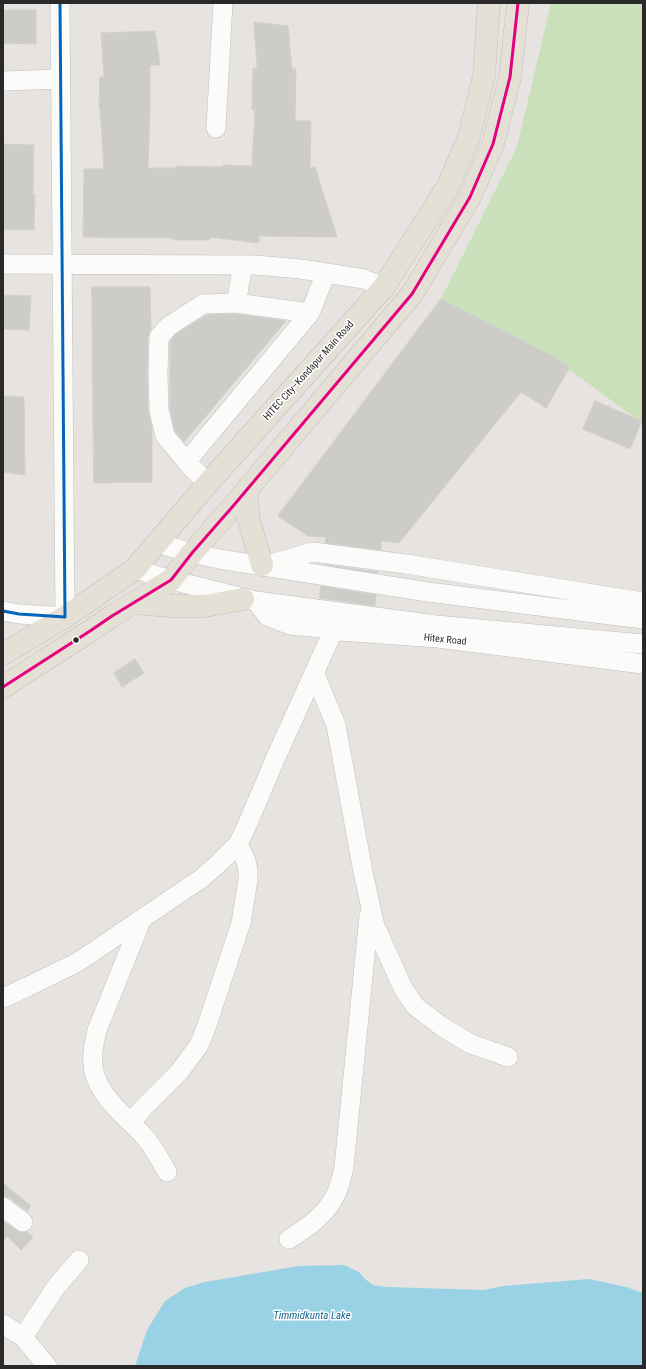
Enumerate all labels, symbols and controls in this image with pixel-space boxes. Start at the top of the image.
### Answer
street label: HITEC City–Kondapur Main Road [261,319,357,423]
street label: Hitex Road [423,632,467,648]
unlabelled marker [71,635,81,645]
water label: Timmidkunta Lake [273,1309,351,1323]

